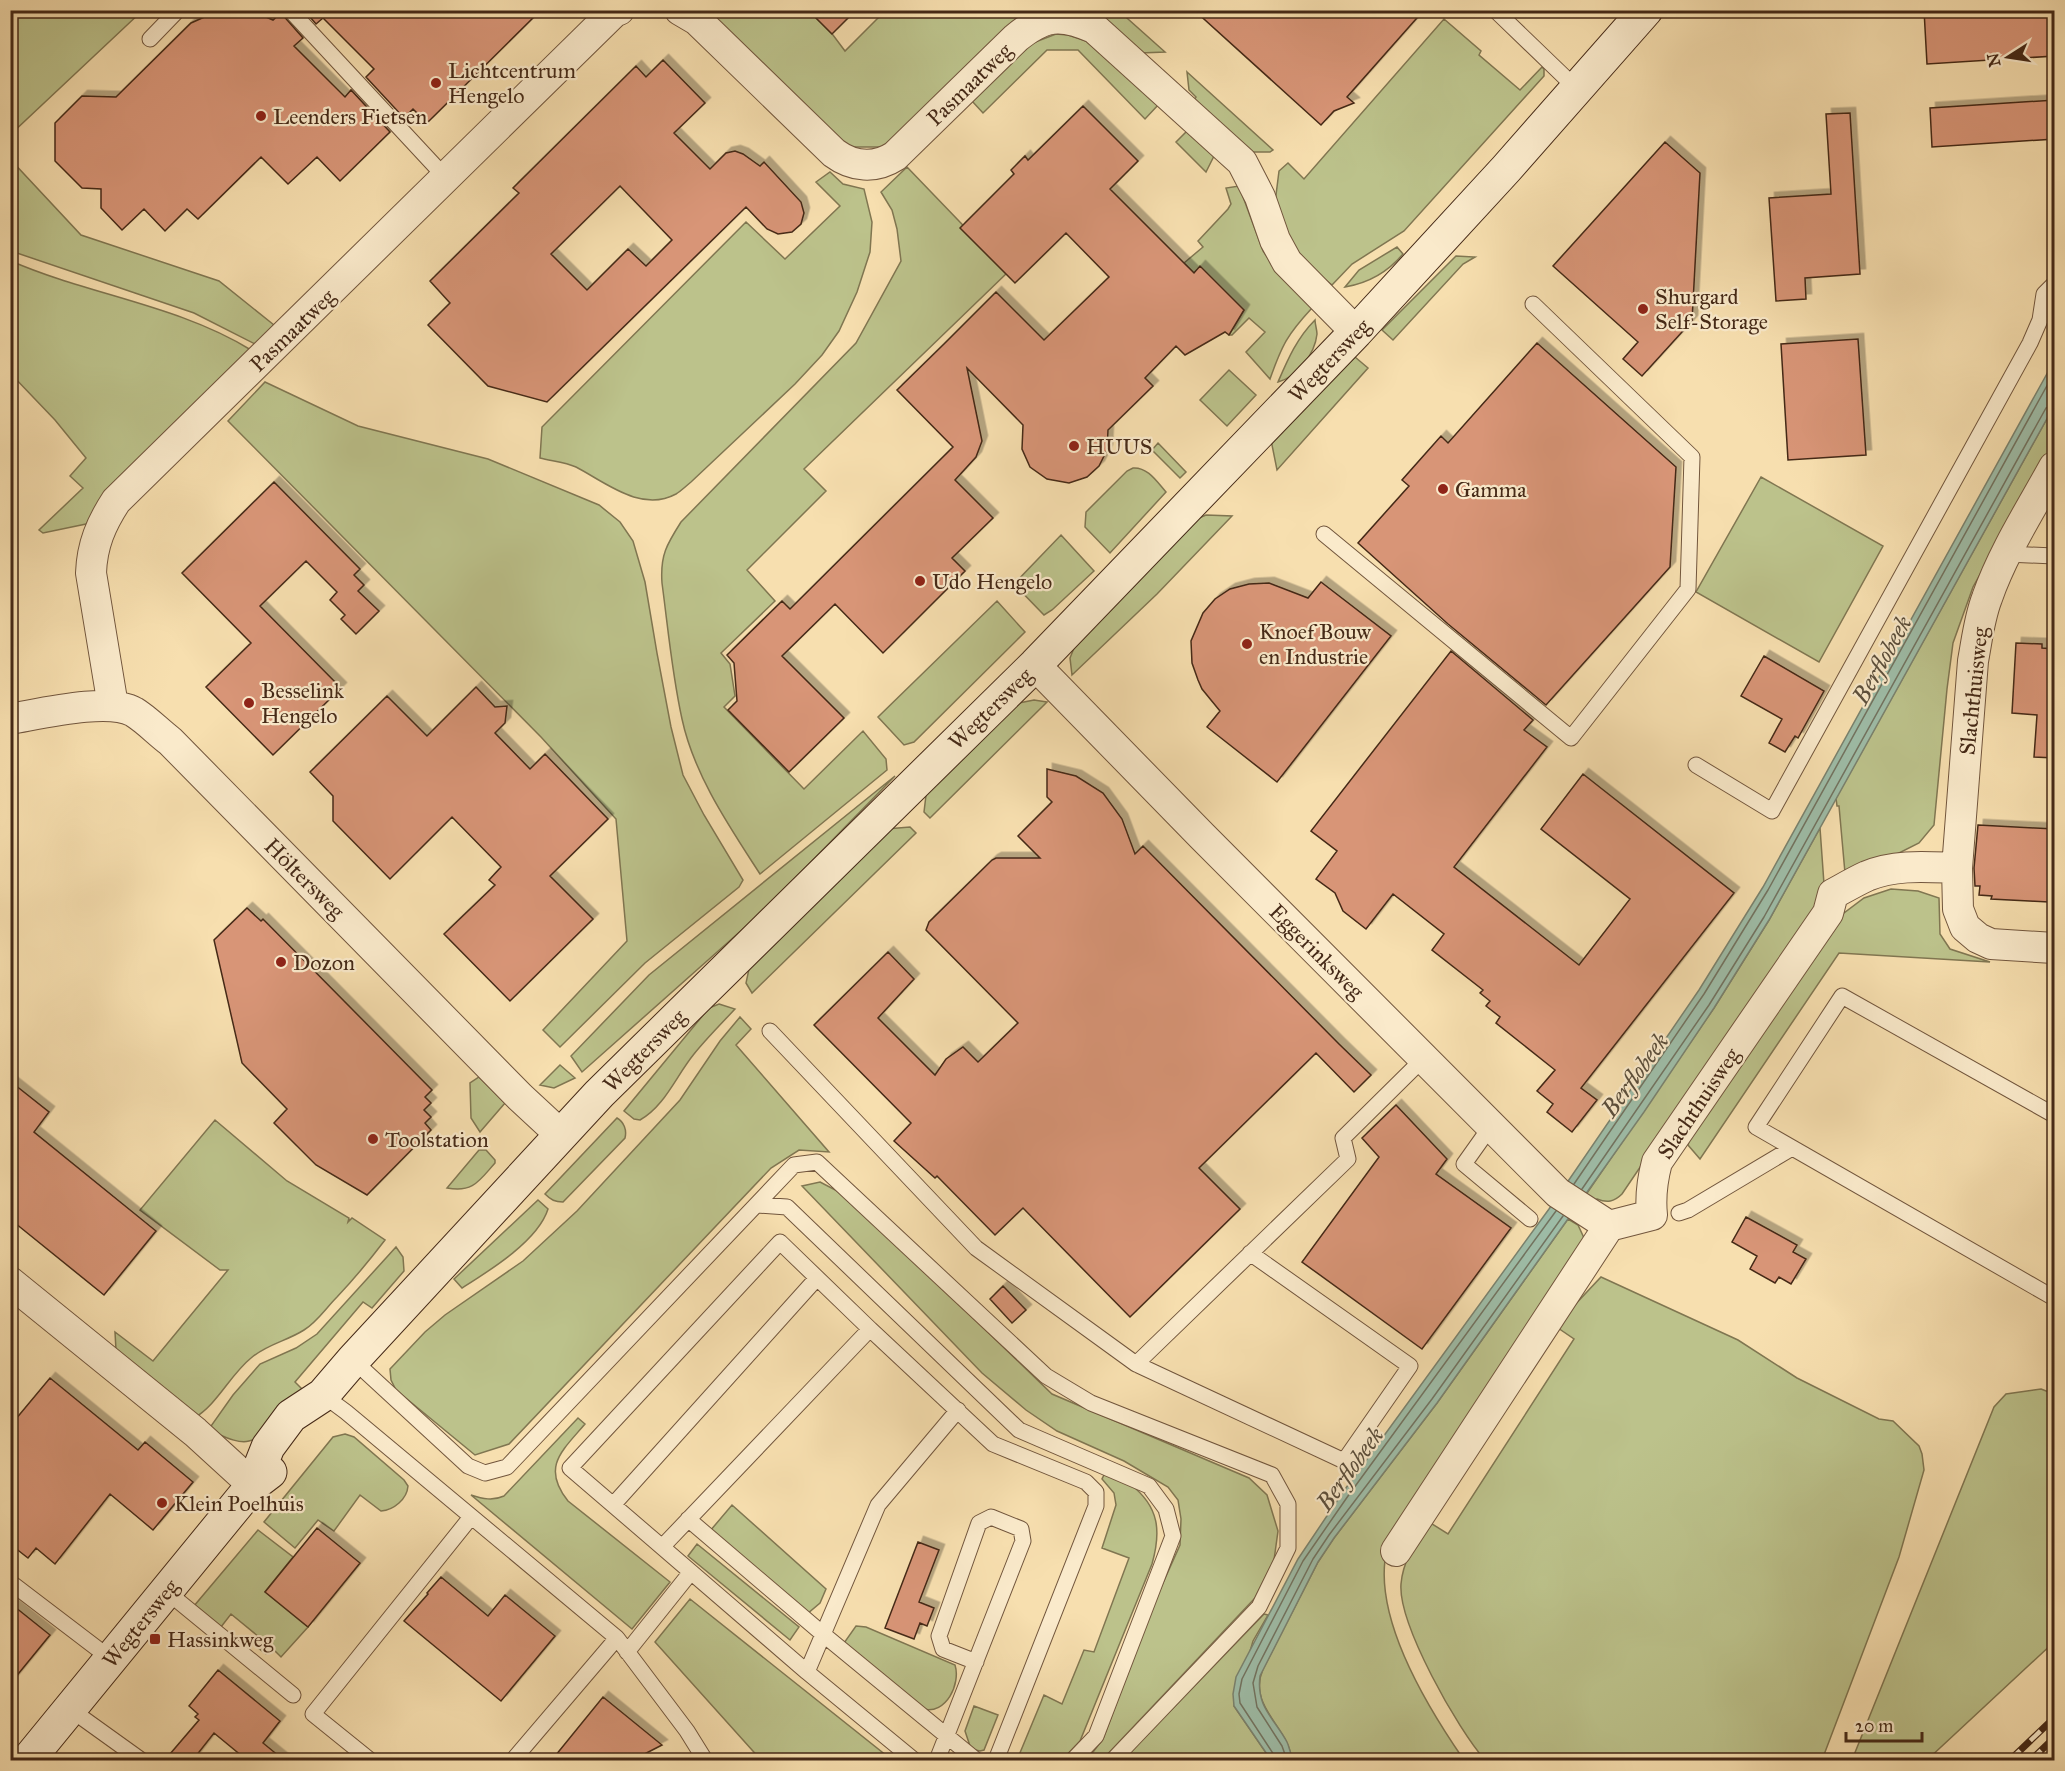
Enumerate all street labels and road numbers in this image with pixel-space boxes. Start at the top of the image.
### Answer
street label: Pasmaatweg [921,37,1018,132]
street label: Pasmaatweg [244,283,341,378]
street label: Wegtersweg [1283,312,1376,408]
street label: Slachthuisweg [1953,625,1994,756]
street label: Wegtersweg [943,661,1038,755]
street label: Höltersweg [259,833,351,925]
street label: Eggerinksweg [1263,898,1370,1005]
street label: Wegtersweg [597,1003,692,1097]
street label: Slachthuisweg [1651,1042,1746,1164]
street label: Wegtersweg [96,1573,185,1673]

